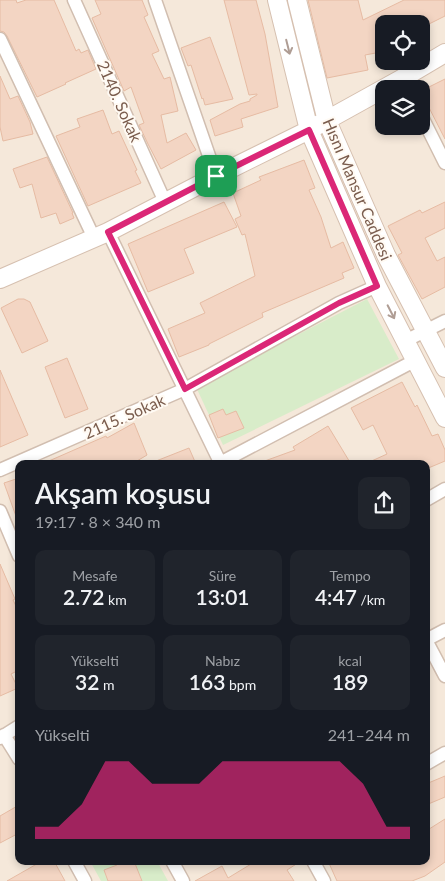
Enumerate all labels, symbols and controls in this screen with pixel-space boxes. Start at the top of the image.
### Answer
map controls [375,15,430,135]
button: locate [375,15,430,70]
one-way arrow [284,39,293,55]
street label: 2140. Sokak [94,57,147,145]
button: layers [375,80,430,135]
street label: Hısnı Mansur Caddesi [319,115,397,263]
pin [195,155,237,197]
icon: arrive [202,162,230,190]
one-way arrow [387,304,396,319]
street label: 2115. Sokak [80,389,168,442]
text: Akşam koşusu [35,476,211,510]
button: share [358,477,410,529]
text: 19:17 · 8 × 340 m [35,512,160,531]
text: Mesafe [72,567,117,584]
text: Süre [209,567,236,584]
text: Tempo [330,567,371,584]
text: 2.72 [63,584,104,609]
text: 13:01 [195,584,250,609]
text: 4:47 [315,584,357,609]
text: km [104,591,127,608]
text: /km [357,591,385,608]
text: Yükselti [71,652,119,669]
text: Nabız [205,652,240,669]
text: kcal [338,652,362,669]
text: 32 [75,669,99,694]
text: 163 [189,669,225,694]
text: 189 [332,669,368,694]
text: m [99,676,115,693]
text: bpm [225,676,256,693]
text: Yükselti [35,725,90,744]
text: 241–244 m [328,725,410,744]

